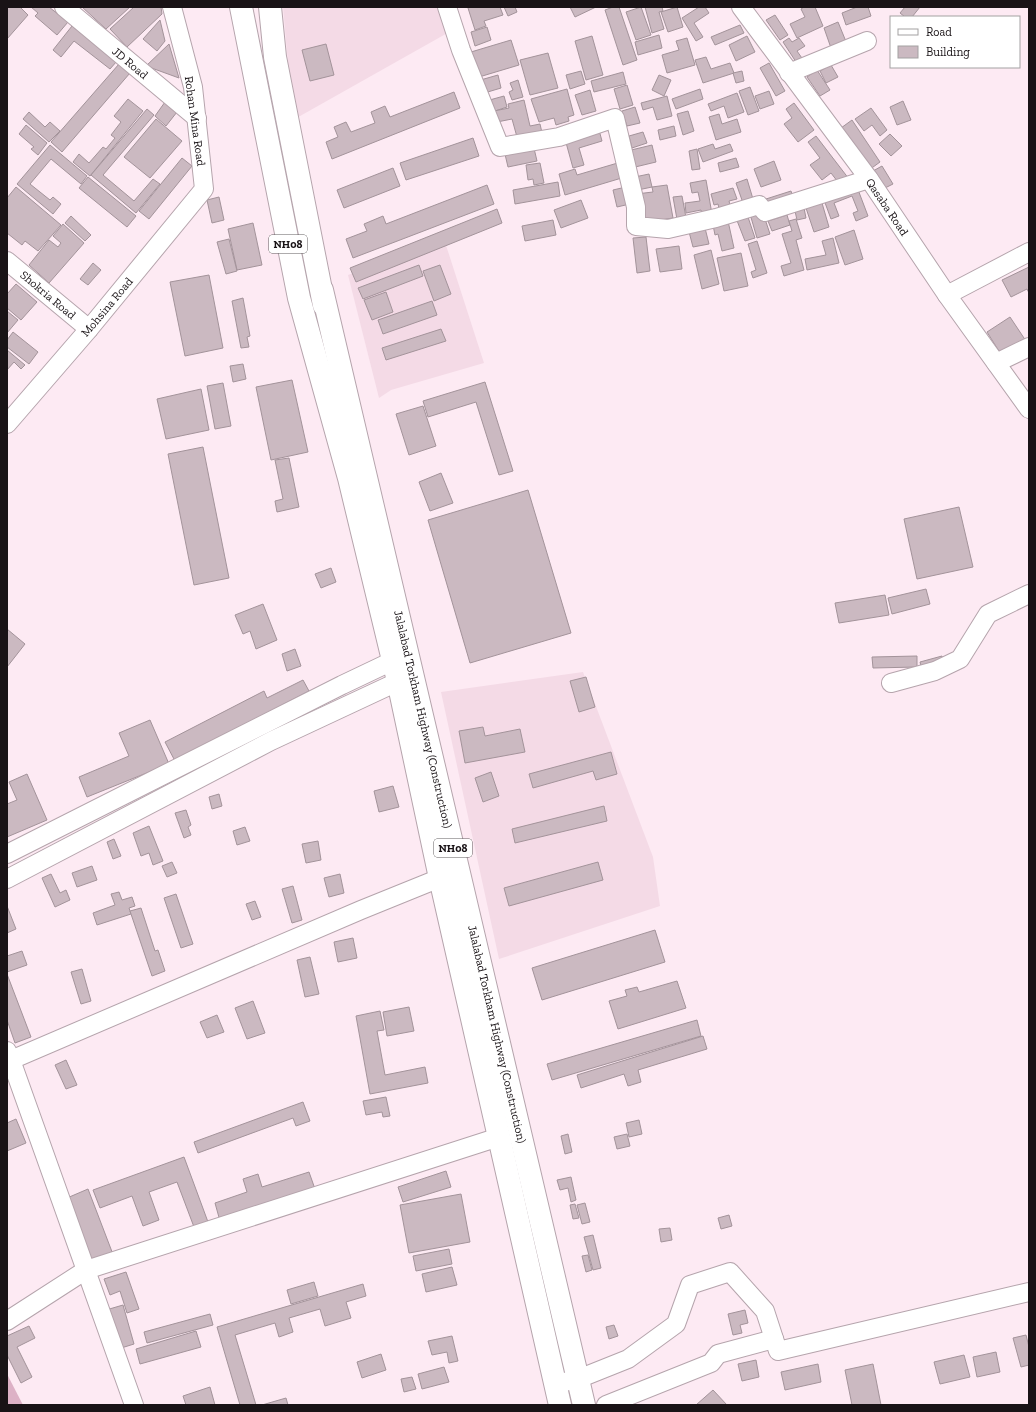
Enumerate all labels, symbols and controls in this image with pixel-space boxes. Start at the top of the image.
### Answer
legend [890,16,1020,68]
text: Road [926,25,952,39]
street label: JD Road [109,44,151,82]
text: Building [926,45,970,59]
street label: Rohan Mina Road [182,75,208,167]
street label: Qasaba Road [863,176,912,239]
road number: NH08 [269,235,307,253]
street label: Shokria Road [17,268,79,323]
street label: Mohsina Road [78,274,136,339]
street label: Jalalabad Torkham Highway (Construction) [391,609,455,829]
road number: NH08 [434,839,472,857]
street label: Jalalabad Torkham Highway (Construction) [465,924,529,1144]

